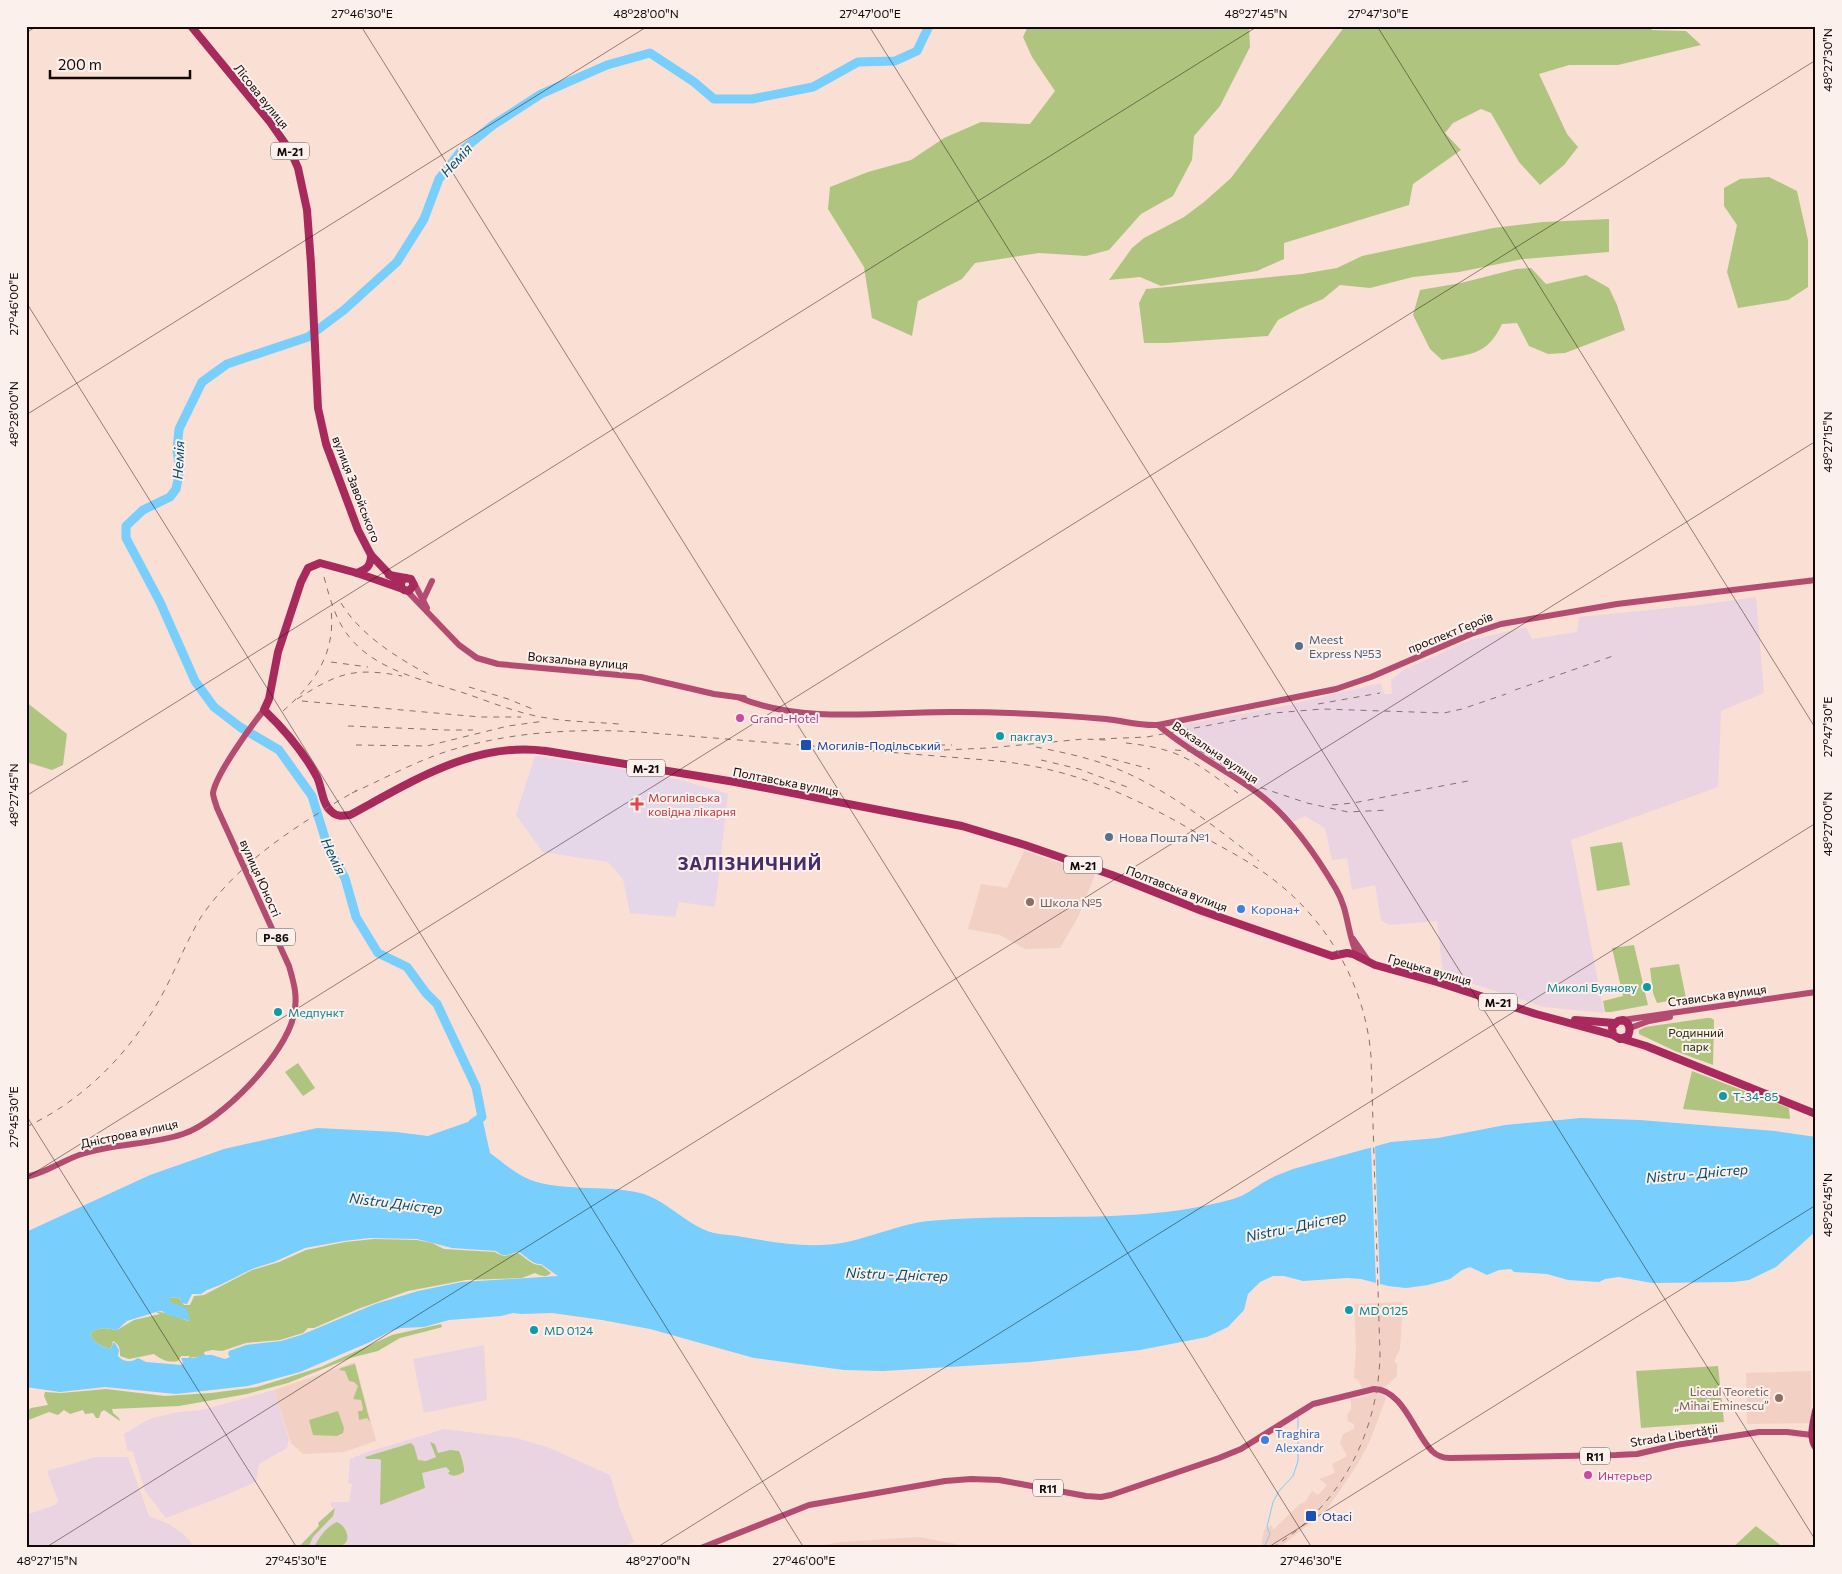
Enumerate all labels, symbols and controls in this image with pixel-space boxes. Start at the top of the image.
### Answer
text: 27°46'30"E [331,6,393,20]
text: 48°28'00"N [613,6,679,20]
text: 27°47'00"E [839,6,901,20]
text: 48°27'45"N [1224,6,1288,20]
text: 27°47'30"E [1348,6,1408,20]
text: 48°27'30"N [1820,28,1834,92]
scale bar [50,48,190,80]
text: 200 m [58,55,102,73]
street label: Лісова вулиця [232,61,292,131]
water label: Немія [437,140,475,180]
road number: М-21 [271,142,309,160]
text: 27°46'00"E [6,273,20,335]
text: 48°28'00"N [6,381,20,447]
text: 48°27'15"N [1820,411,1834,473]
street label: вулиця Завойського [330,434,384,544]
water label: Немія [168,440,188,480]
street label: проспект Героїв [1406,609,1494,655]
place label: Meest Express №53 [1309,632,1382,660]
marker: Meest Express №53 [1293,640,1305,652]
street label: Вокзальна вулиця [527,649,629,671]
text: 27°47'30"E [1820,697,1834,757]
place label: Grand-Hotel [750,711,819,725]
marker: Grand-Hotel [734,712,746,724]
street label: Вокзальна вулиця [1170,718,1262,786]
place label: пакгауз [1010,729,1053,743]
marker: пакгауз [994,730,1006,742]
marker: Могилів-Подільський [799,738,813,752]
place label: Могилів-Подільський [817,738,941,752]
road number: М-21 [627,760,665,776]
text: 48°27'45"N [6,763,20,827]
street label: Полтавська вулиця [732,764,840,798]
place label: Могилівська ковідна лікарня [648,790,736,818]
text: 48°27'00"N [1820,792,1834,856]
marker: Могилівська ковідна лікарня [630,797,644,811]
place label: Нова Пошта №1 [1119,830,1210,844]
marker: Нова Пошта №1 [1103,831,1115,843]
water label: Немія [318,835,350,877]
street label: вулиця Юності [238,837,284,919]
district label: ЗАЛІЗНИЧНИЙ [678,852,822,874]
road number: М-21 [1064,856,1102,874]
street label: Полтавська вулиця [1124,862,1230,914]
place label: Школа №5 [1040,895,1102,909]
marker: Школа №5 [1024,896,1036,908]
place label: Корона+ [1251,902,1300,916]
marker: Корона+ [1235,903,1247,915]
road number: Р-86 [257,929,295,946]
street label: Грецька вулиця [1387,950,1473,988]
place label: Миколі Буянову [1547,980,1637,994]
marker: Миколі Буянову [1641,981,1653,993]
street label: Стависька вулиця [1667,981,1767,1009]
road number: М-21 [1479,994,1517,1010]
place label: Медпункт [288,1005,345,1019]
marker: Медпункт [272,1006,284,1018]
park label: Родинний парк [1668,1025,1724,1053]
text: 27°45'30"E [6,1086,20,1148]
place label: Т-34-85 [1733,1089,1778,1103]
marker: Т-34-85 [1717,1090,1729,1102]
street label: Дністрова вулиця [79,1116,179,1150]
water label: Nistru - Дністер [1645,1160,1749,1186]
text: 48°26'45"N [1820,1173,1834,1237]
water label: Nistru Дністер [348,1189,444,1217]
water label: Nistru - Дністер [1244,1207,1348,1245]
water label: Nistru - Дністер [846,1264,948,1284]
place label: MD 0125 [1359,1303,1408,1317]
marker: MD 0125 [1343,1304,1355,1316]
place label: MD 0124 [544,1323,593,1337]
marker: MD 0124 [528,1324,540,1336]
place label: Liceul Teoretic „Mihai Eminescu” [1674,1384,1769,1412]
marker: Liceul Teoretic „Mihai Eminescu” [1773,1392,1785,1404]
street label: Strada Libertății [1629,1421,1719,1450]
place label: Traghira Alexandr [1275,1426,1324,1454]
marker: Traghira Alexandr [1259,1434,1271,1446]
road number: R11 [1580,1448,1610,1464]
place label: Интерьер [1598,1468,1652,1482]
marker: Интерьер [1582,1469,1594,1481]
road number: R11 [1033,1480,1063,1496]
marker: Otaci [1304,1509,1318,1523]
place label: Otaci [1322,1509,1352,1523]
text: 48°27'15"N [16,1553,78,1567]
text: 27°45'30"E [265,1553,327,1567]
text: 48°27'00"N [626,1553,690,1567]
text: 27°46'00"E [773,1553,835,1567]
text: 27°46'30"E [1280,1553,1342,1567]

